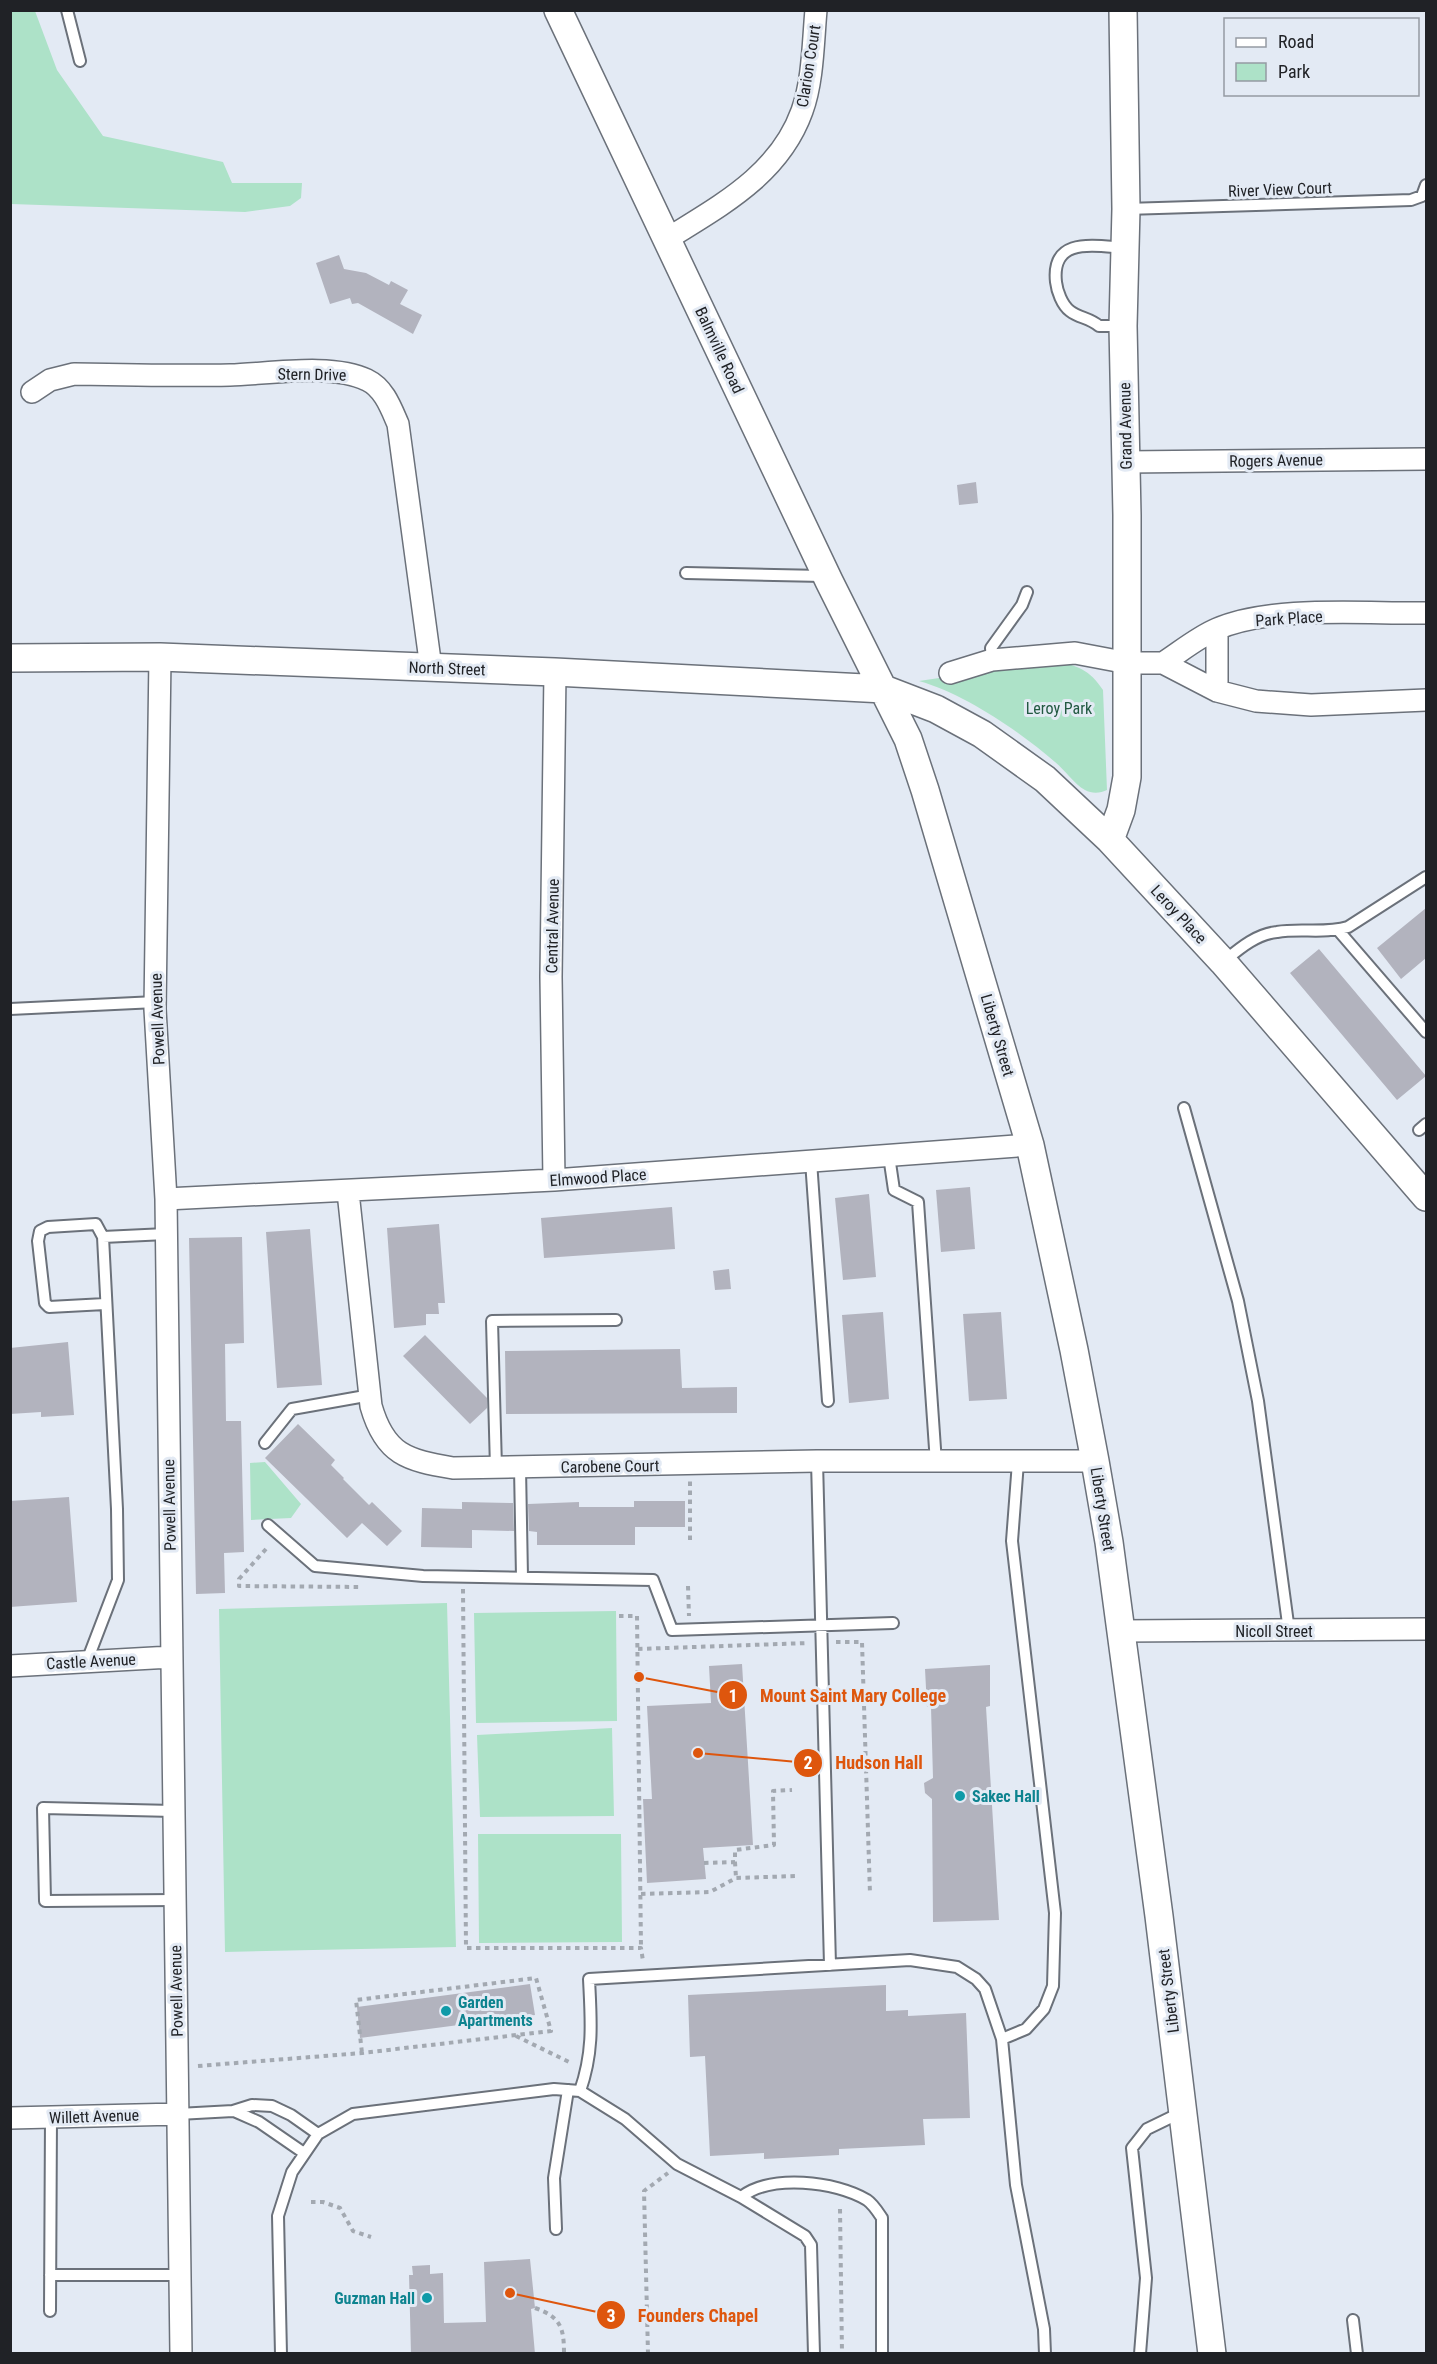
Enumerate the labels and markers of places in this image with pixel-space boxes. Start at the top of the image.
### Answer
callout: Mount Saint Mary College [718,1677,959,1713]
callout: Hudson Hall [793,1745,935,1781]
place label: Sakec Hall [972,1787,1040,1806]
marker: Sakec Hall [953,1789,967,1803]
place label: Garden Apartments [458,1993,533,2030]
marker: Garden Apartments [439,2004,453,2018]
place label: Guzman Hall [334,2289,415,2308]
marker: Guzman Hall [420,2291,434,2305]
callout: Founders Chapel [596,2297,770,2333]

